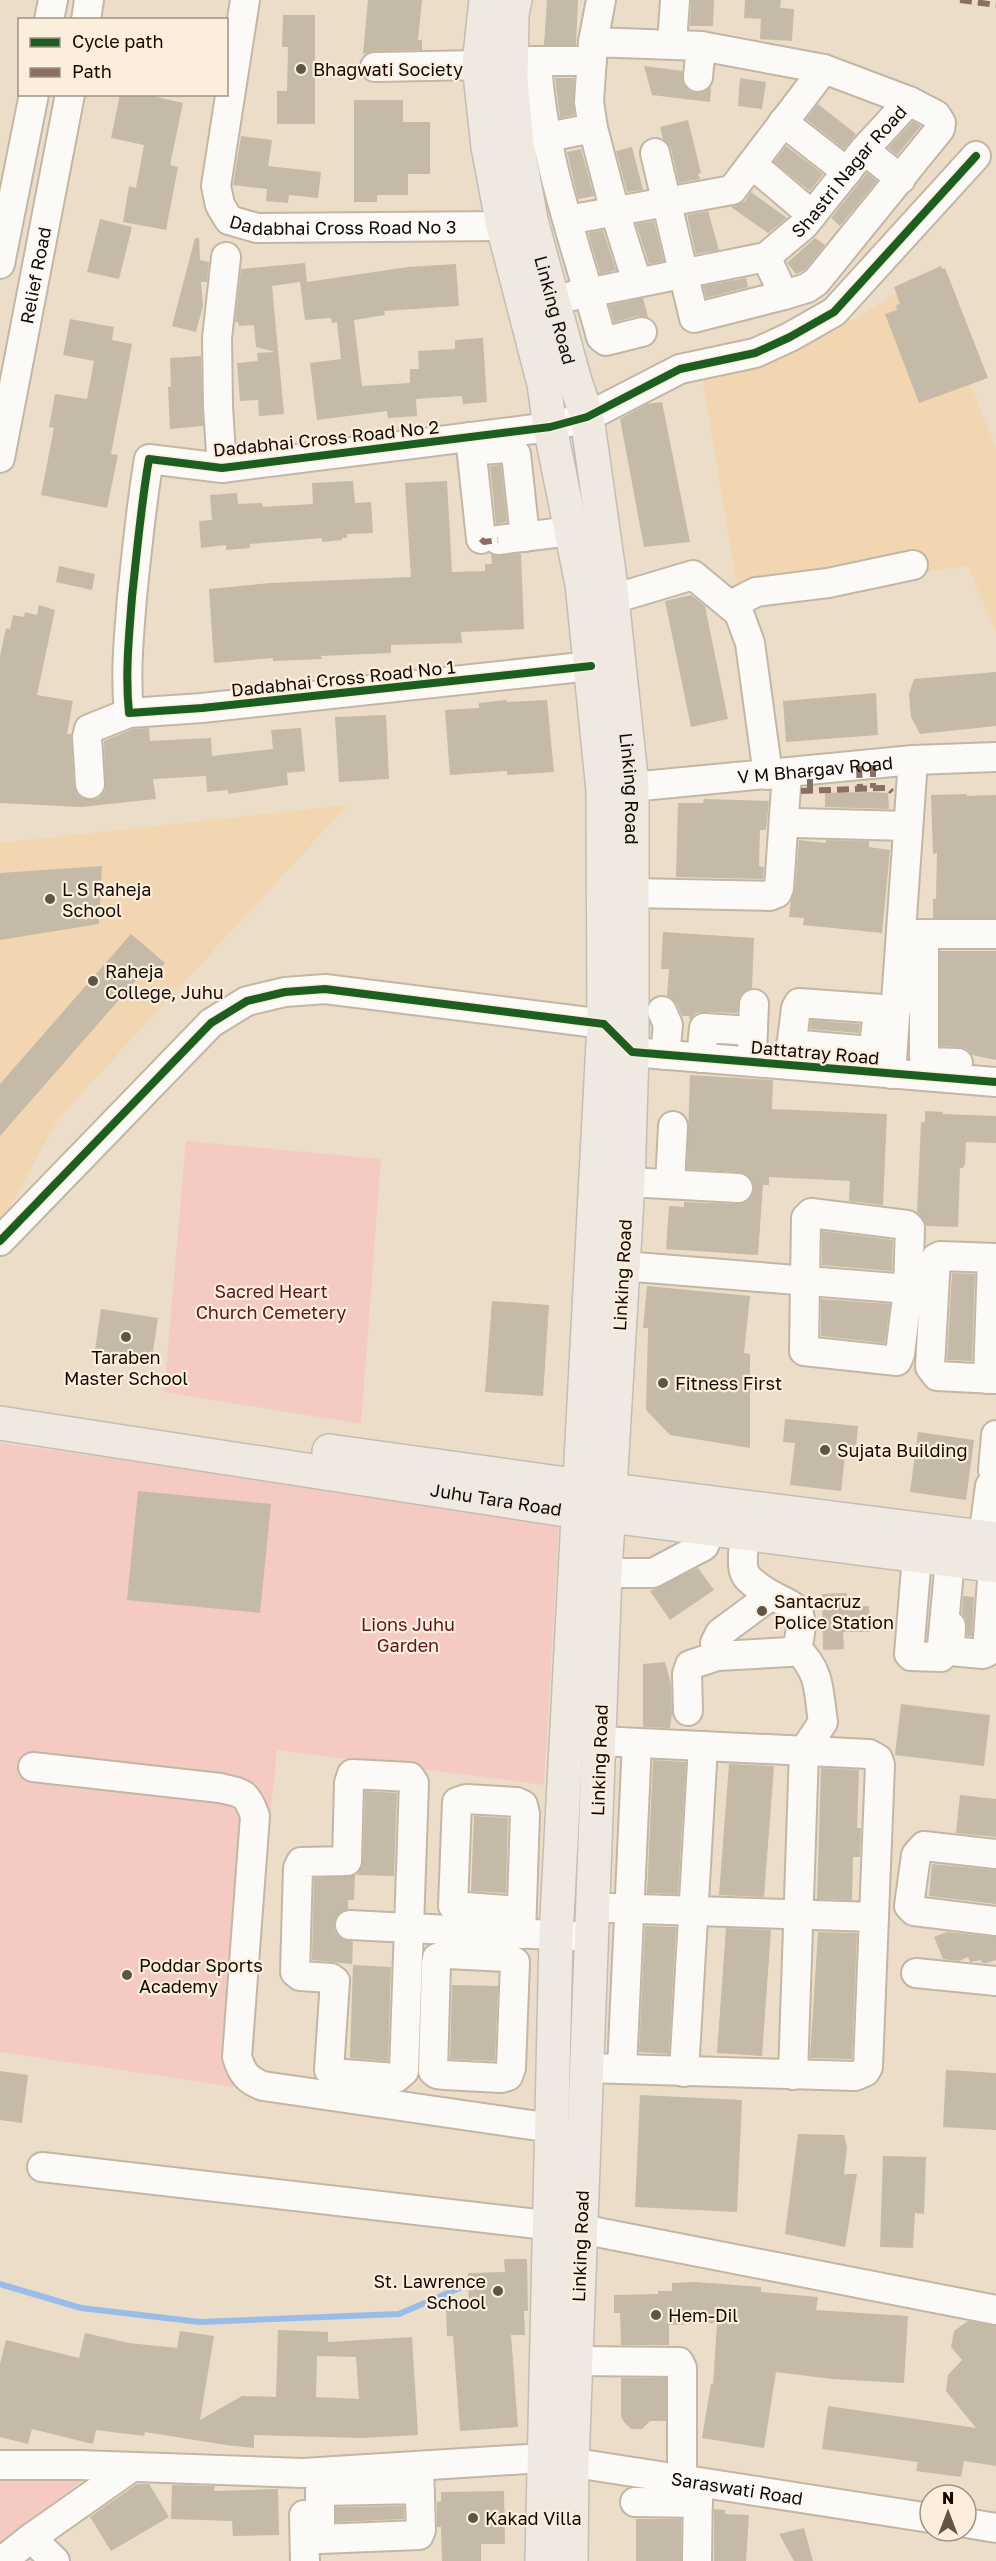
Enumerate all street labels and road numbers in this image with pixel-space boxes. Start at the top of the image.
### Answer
street label: Shastri Nagar Road [787,100,911,242]
street label: Dadabhai Cross Road No 3 [227,210,456,239]
street label: Relief Road [15,225,55,326]
street label: Linking Road [530,253,581,367]
street label: Dadabhai Cross Road No 2 [212,415,440,461]
street label: Dadabhai Cross Road No 1 [230,655,457,701]
street label: Linking Road [615,732,643,844]
street label: V M Bhargav Road [736,751,894,788]
street label: Dattatray Road [750,1035,880,1069]
street label: Linking Road [608,1219,636,1331]
street label: Juhu Tara Road [429,1478,563,1520]
street label: Linking Road [586,1704,612,1816]
street label: Linking Road [567,2190,593,2302]
street label: Saraswati Road [670,2467,805,2509]

